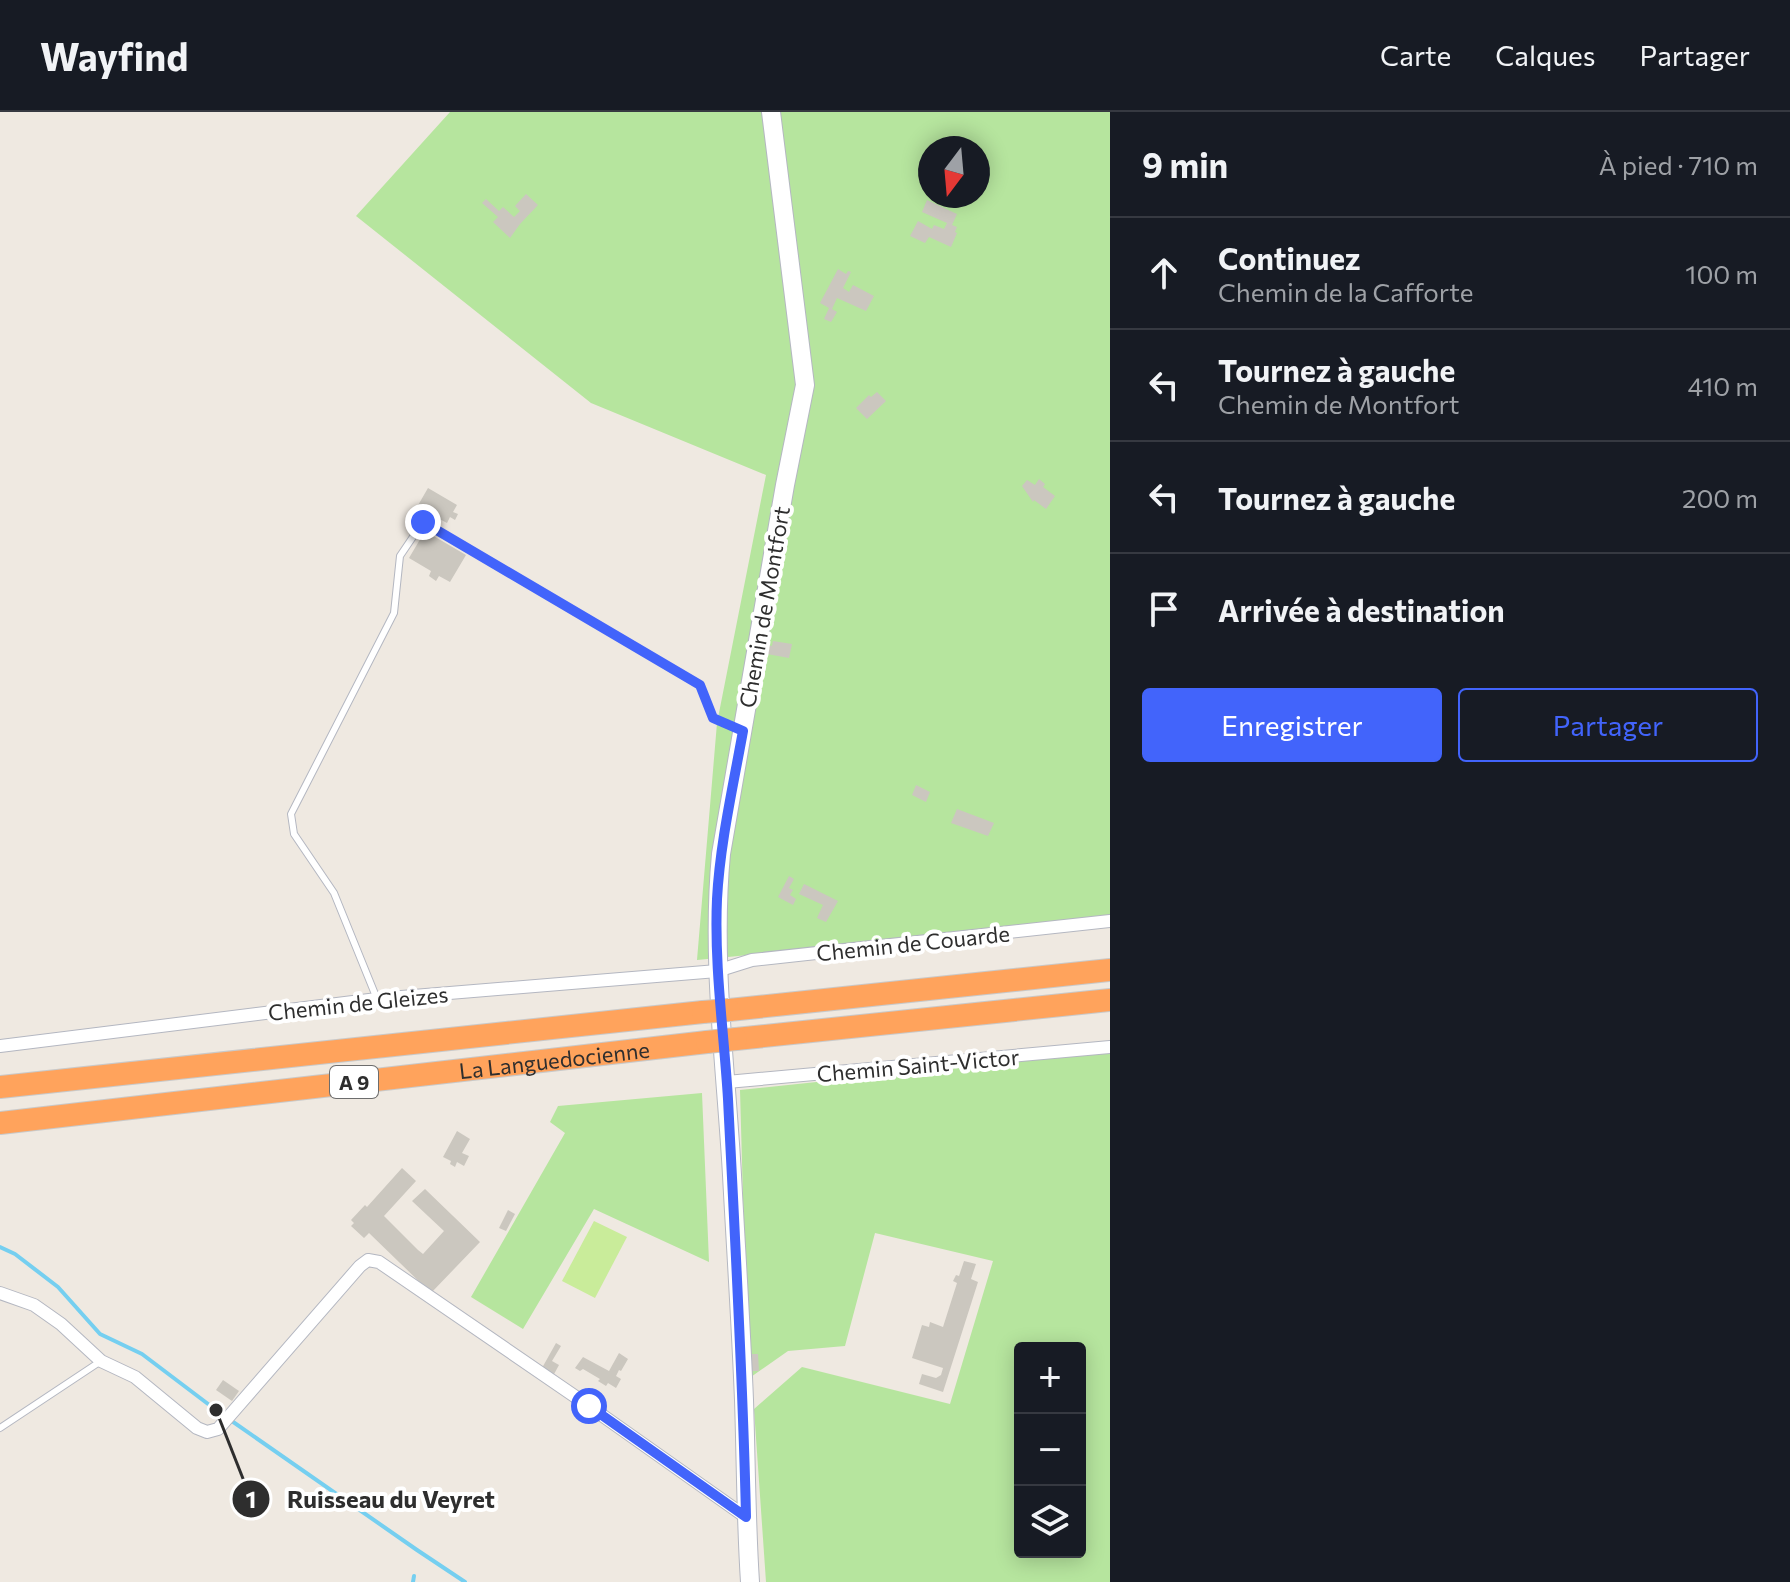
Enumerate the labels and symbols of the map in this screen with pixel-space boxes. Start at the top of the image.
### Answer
north arrow [918,136,990,208]
route end [405,504,441,540]
street label: Chemin de Montfort [733,504,795,710]
street label: Chemin de Couarde [815,919,1011,967]
street label: Chemin de Gleizes [267,980,449,1026]
street label: La Languedocienne [458,1035,651,1084]
street label: Chemin Saint-Victor [816,1043,1021,1087]
road number: A 9 [330,1066,378,1098]
route start [571,1388,607,1424]
callout: Ruisseau du Veyret [231,1475,511,1523]
text: 1 [246,1484,256,1513]
text: Ruisseau du Veyret [287,1484,495,1513]

